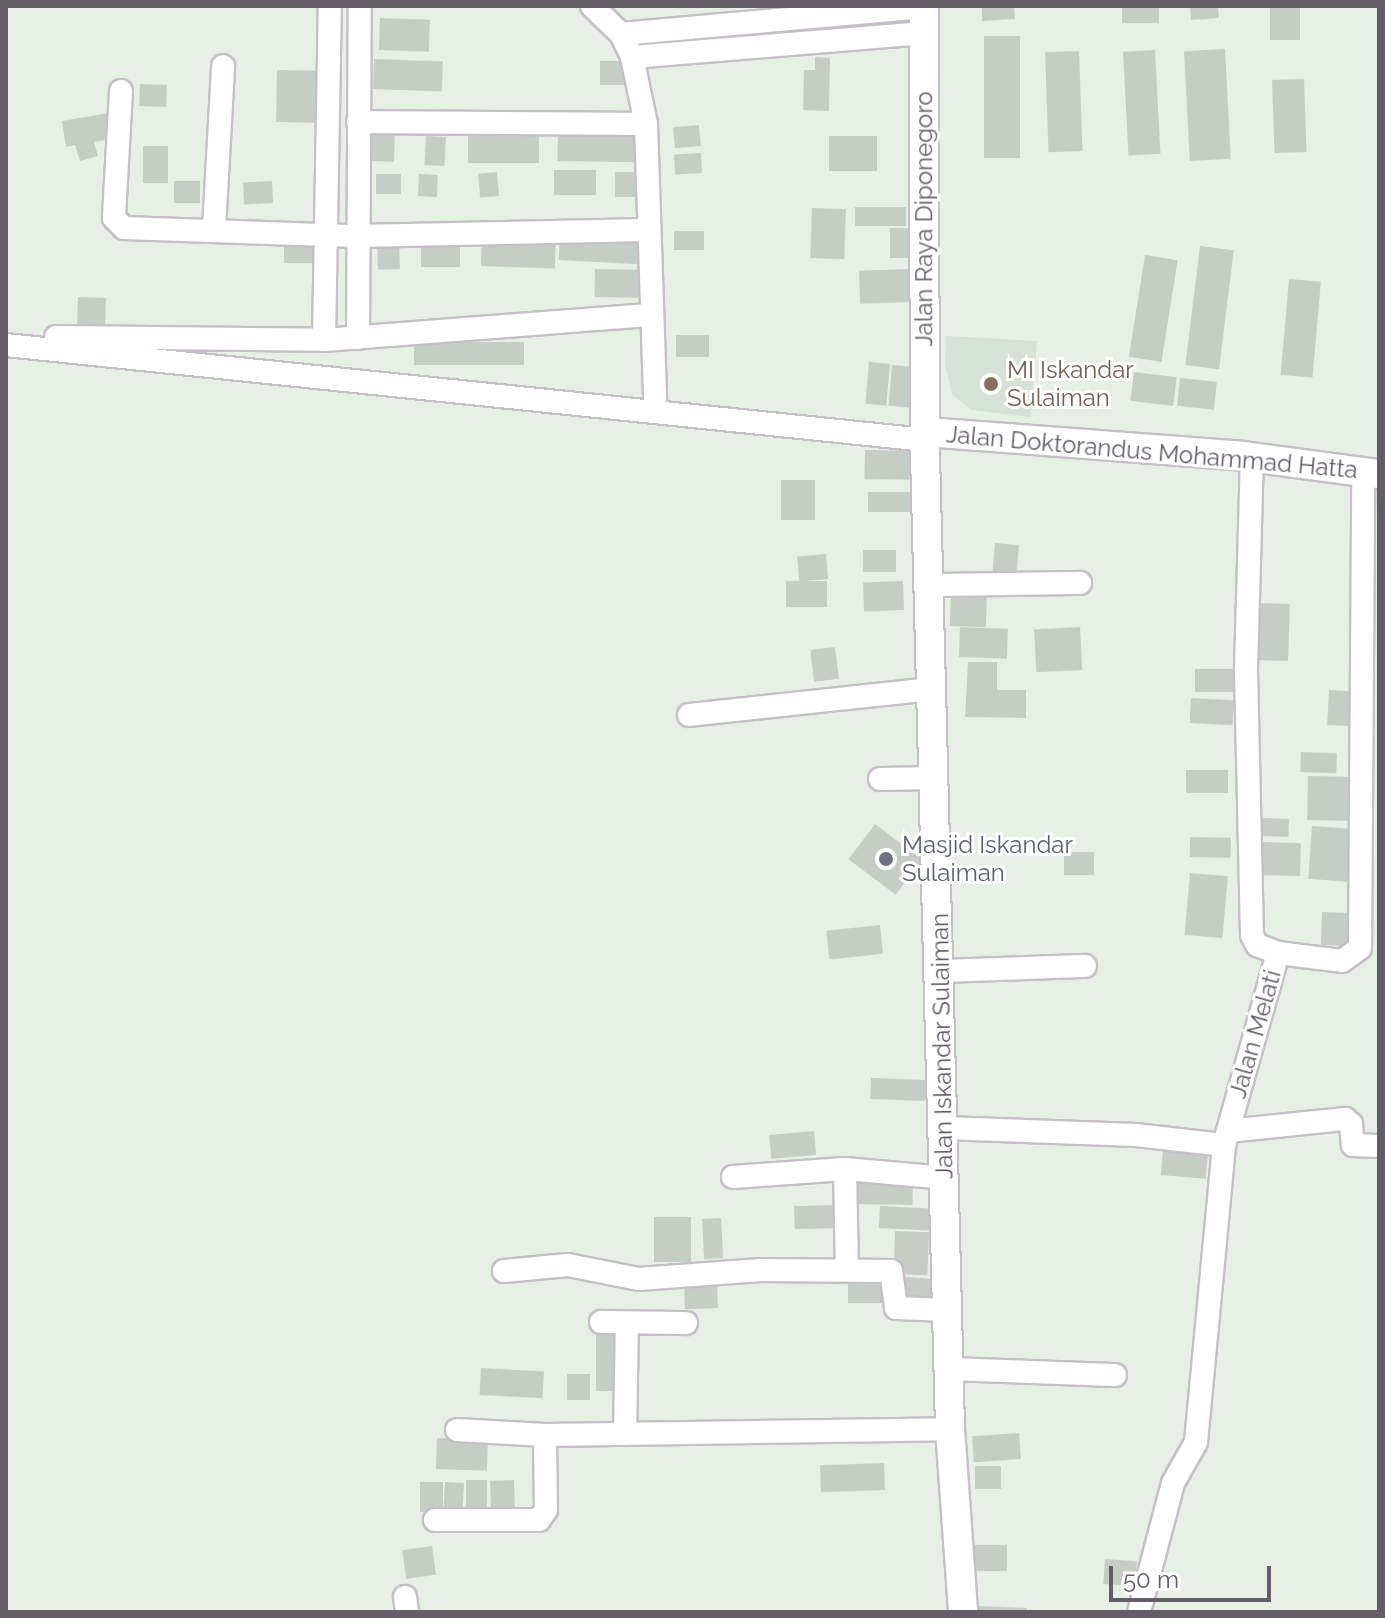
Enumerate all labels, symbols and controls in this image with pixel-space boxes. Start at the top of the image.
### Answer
street label: Jalan Raya Diponegoro [910,91,938,347]
place label: MI Iskandar Sulaiman [1007,356,1134,412]
marker: MI Iskandar Sulaiman [982,375,1000,393]
street label: Jalan Doktorandus Mohammad Hatta [945,420,1359,484]
place label: Masjid Iskandar Sulaiman [902,831,1073,887]
marker: Masjid Iskandar Sulaiman [877,850,895,868]
street label: Jalan Iskandar Sulaiman [925,912,959,1180]
street label: Jalan Melati [1223,967,1287,1101]
scale bar [1113,1550,1275,1600]
text: 50 m [1123,1565,1179,1594]

